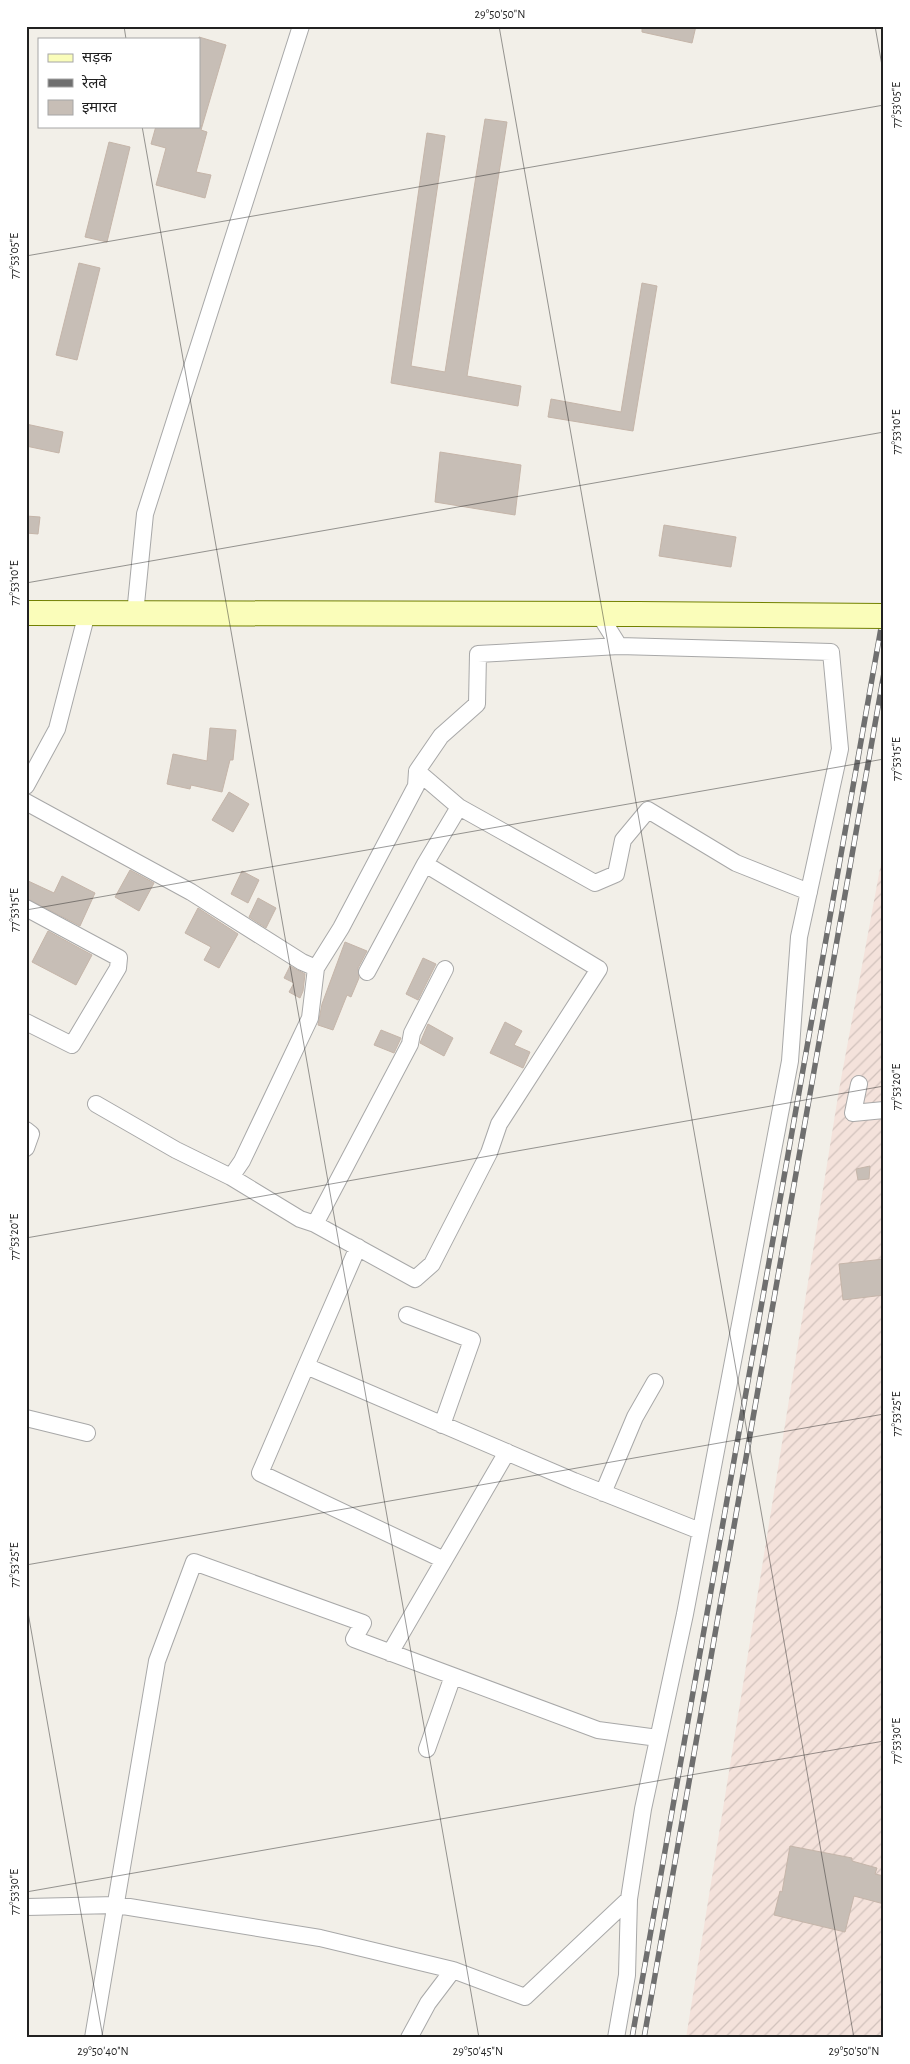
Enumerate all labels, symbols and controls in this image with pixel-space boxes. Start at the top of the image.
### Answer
text: 29°50'50"N [475,8,525,20]
legend [38,38,200,128]
text: सड़क [82,50,112,65]
text: रेलवे [81,74,107,91]
text: 77°53'05"E [890,82,902,128]
text: इमारत [82,100,117,115]
text: 77°53'05"E [8,233,20,279]
text: 77°53'10"E [890,409,902,455]
text: 77°53'10"E [8,560,20,606]
text: 77°53'15"E [890,737,902,781]
text: 77°53'15"E [8,888,20,932]
text: 77°53'20"E [890,1064,902,1110]
text: 77°53'20"E [8,1214,20,1260]
text: 77°53'25"E [890,1391,902,1437]
text: 77°53'25"E [8,1542,20,1588]
text: 77°53'30"E [890,1718,902,1764]
text: 77°53'30"E [8,1869,20,1915]
text: 29°50'40"N [77,2045,129,2057]
text: 29°50'45"N [453,2045,503,2057]
text: 29°50'50"N [829,2045,879,2057]

